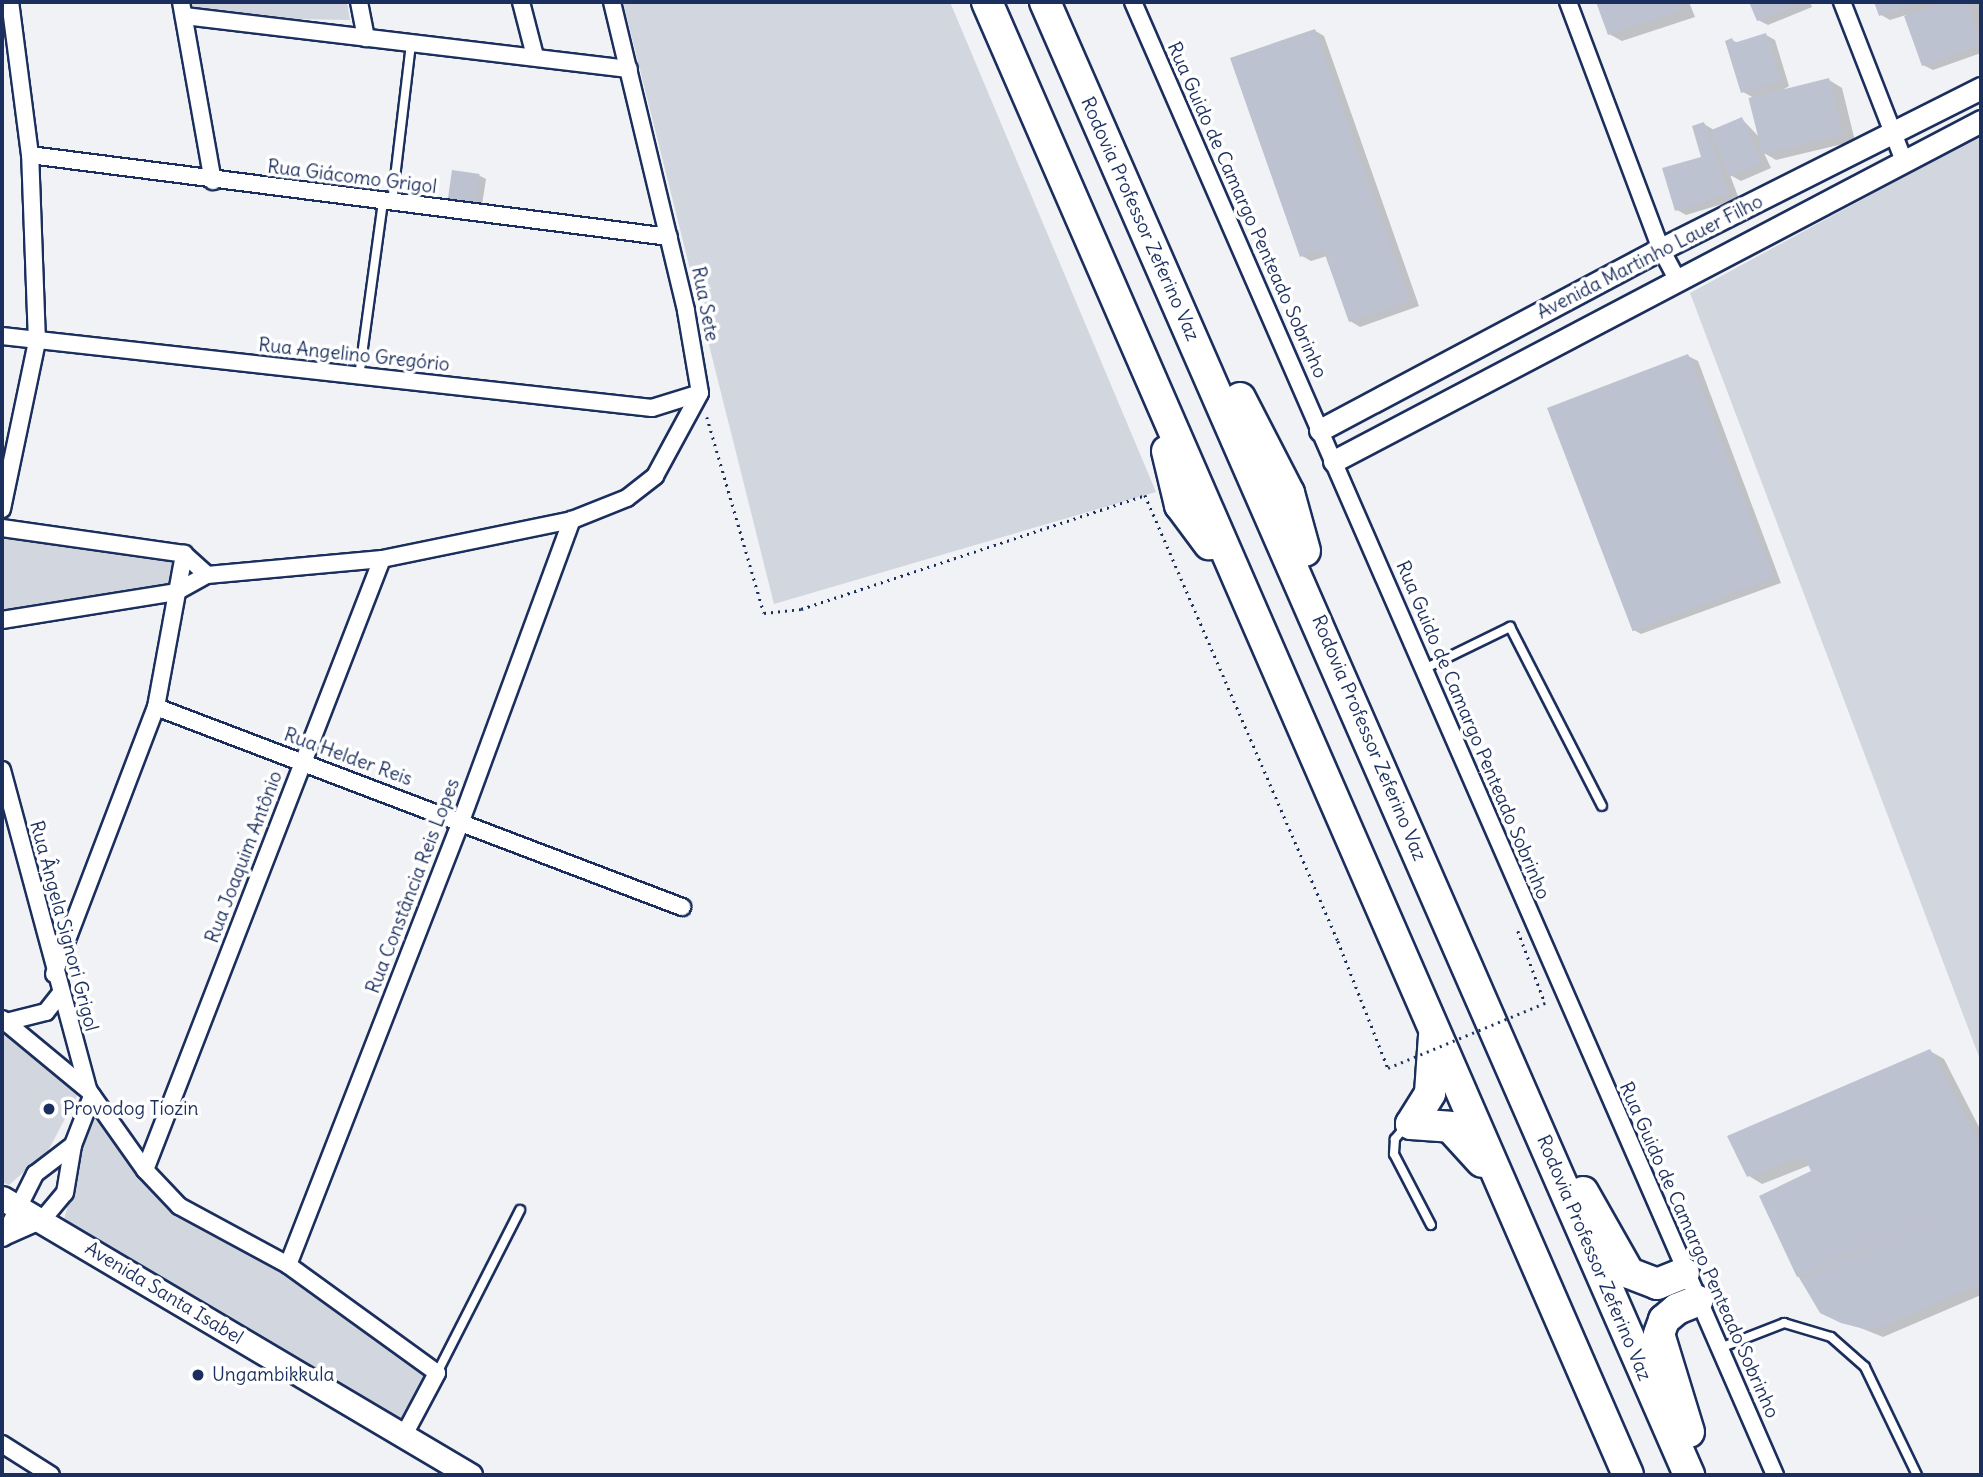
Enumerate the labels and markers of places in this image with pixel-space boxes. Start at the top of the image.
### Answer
place label: Provodog Tiozin [63,1098,199,1120]
marker: Provodog Tiozin [41,1101,57,1117]
place label: Ungambikkula [212,1364,334,1386]
marker: Ungambikkula [190,1367,206,1383]

